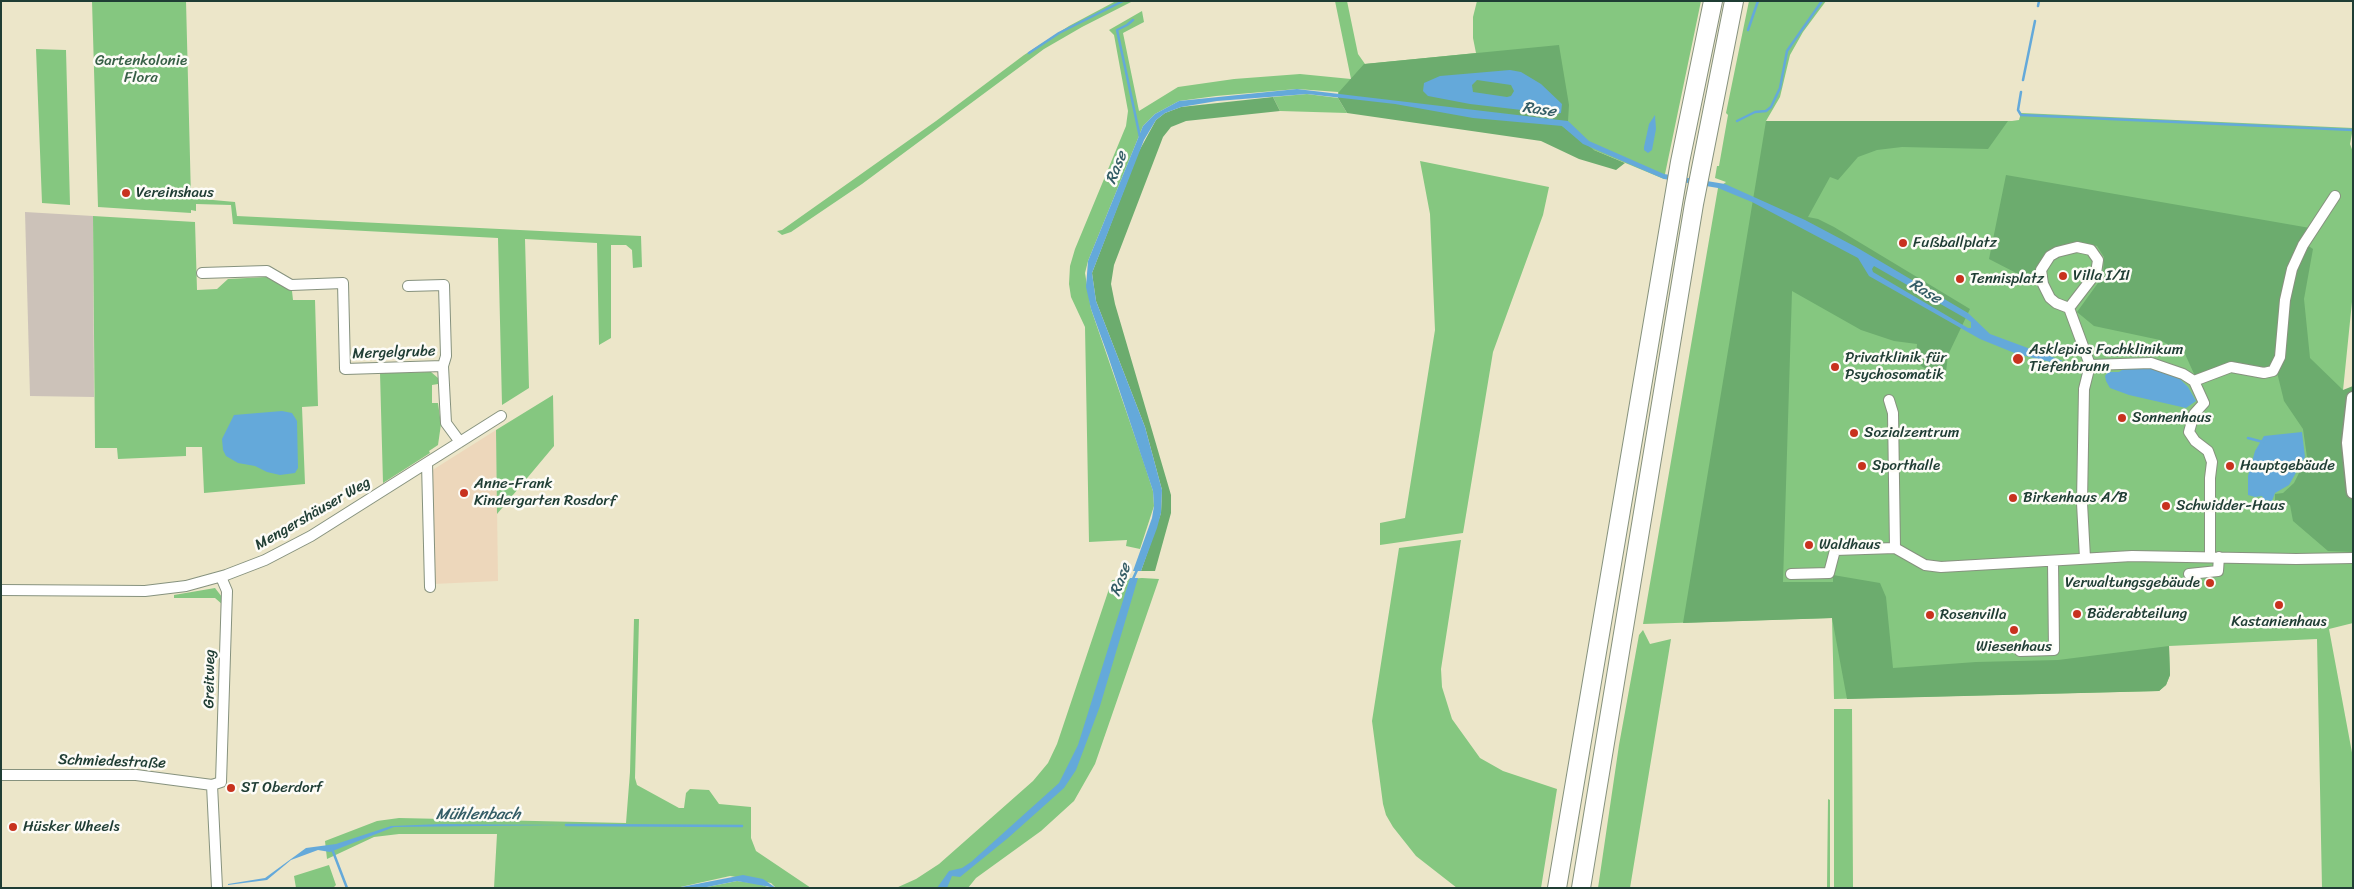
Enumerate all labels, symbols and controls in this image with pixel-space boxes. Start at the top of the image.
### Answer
park label: Gartenkolonie Flora [95,52,187,87]
water label: Rase [1521,98,1557,122]
water label: Rase [1102,149,1132,187]
place label: Vereinshaus [136,184,214,202]
marker: Vereinshaus [120,187,132,199]
place label: Fußballplatz [1913,234,1997,252]
marker: Fußballplatz [1897,237,1909,249]
place label: Villa I/II [2073,267,2130,285]
place label: Tennisplatz [1970,270,2044,288]
marker: Villa I/II [2057,270,2069,282]
marker: Tennisplatz [1954,273,1966,285]
water label: Rase [1906,275,1944,309]
place label: Asklepios Fachklinikum Tiefenbrunn [2029,341,2183,376]
street label: Mergelgrube [352,343,436,363]
place label: Privatklinik für Psychosomatik [1845,349,1946,384]
marker: Asklepios Fachklinikum Tiefenbrunn [2011,352,2025,366]
marker: Privatklinik für Psychosomatik [1829,361,1841,373]
place label: Sonnenhaus [2132,409,2211,427]
marker: Sonnenhaus [2116,412,2128,424]
place label: Sozialzentrum [1864,424,1959,442]
marker: Sozialzentrum [1848,427,1860,439]
place label: Sporthalle [1872,457,1940,475]
place label: Hauptgebäude [2240,457,2335,475]
marker: Sporthalle [1856,460,1868,472]
marker: Hauptgebäude [2224,460,2236,472]
street label: Mengershäuser Weg [252,474,374,554]
place label: Anne-Frank Kindergarten Rosdorf [474,475,616,510]
marker: Anne-Frank Kindergarten Rosdorf [458,487,470,499]
place label: Birkenhaus A/B [2023,489,2128,507]
marker: Birkenhaus A/B [2007,492,2019,504]
place label: Schwidder-Haus [2176,497,2285,515]
marker: Schwidder-Haus [2160,500,2172,512]
place label: Waldhaus [1819,536,1881,554]
marker: Waldhaus [1803,539,1815,551]
water label: Rase [1106,561,1136,599]
place label: Verwaltungsgebäude [2065,574,2200,592]
marker: Verwaltungsgebäude [2204,577,2216,589]
marker: Kastanienhaus [2273,599,2285,611]
place label: Bäderabteilung [2087,605,2187,623]
place label: Rosenvilla [1940,606,2007,624]
marker: Bäderabteilung [2071,608,2083,620]
marker: Rosenvilla [1924,609,1936,621]
place label: Kastanienhaus [2231,613,2327,631]
marker: Wiesenhaus [2008,624,2020,636]
place label: Wiesenhaus [1976,638,2052,656]
street label: Greitweg [200,649,220,709]
street label: Schmiedestraße [58,751,166,773]
place label: ST Oberdorf [241,779,322,797]
marker: ST Oberdorf [225,782,237,794]
water label: Mühlenbach [436,805,520,825]
place label: Hüsker Wheels [23,818,120,836]
marker: Hüsker Wheels [7,821,19,833]

